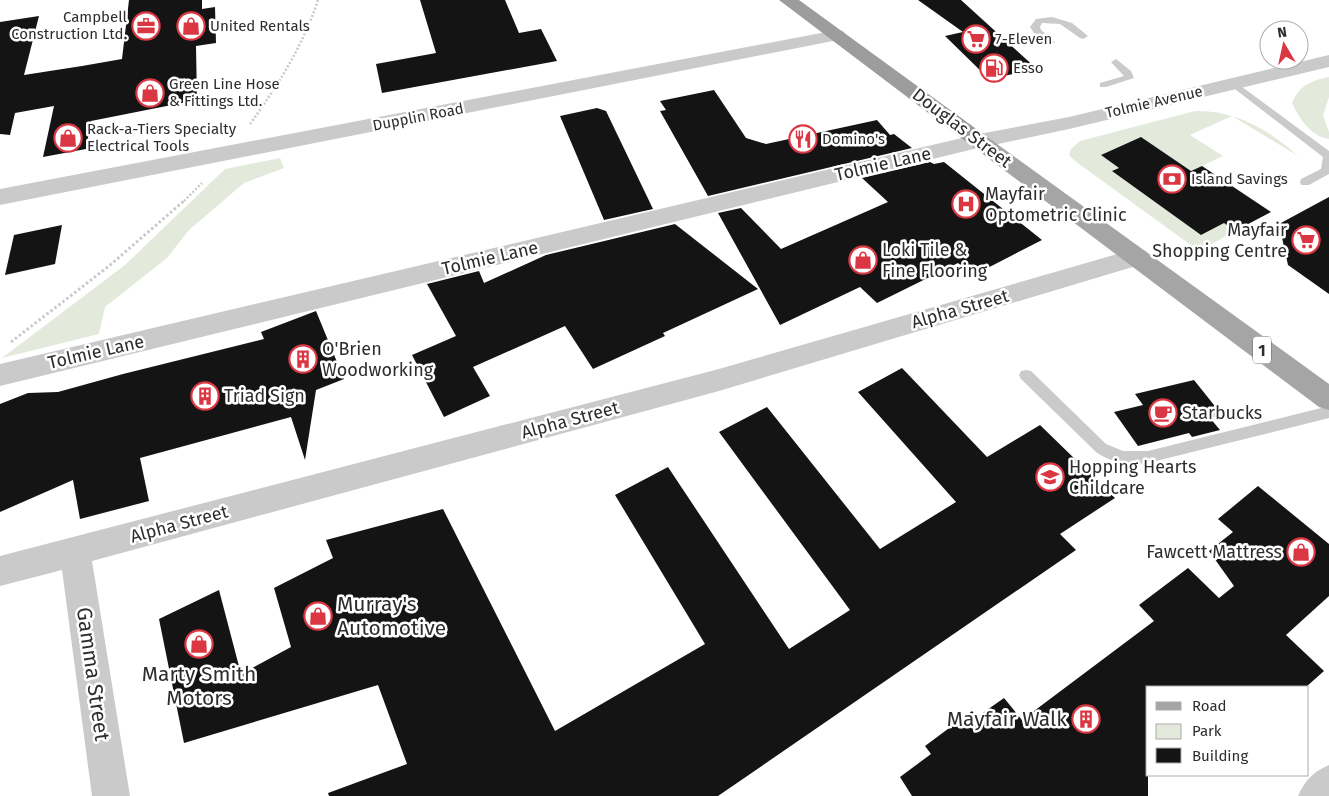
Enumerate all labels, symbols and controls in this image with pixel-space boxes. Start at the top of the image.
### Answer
place label: Campbell Construction Ltd. [11,8,128,43]
office icon: Campbell Construction Ltd. [131,11,161,41]
shop icon: United Rentals [176,11,206,41]
place label: United Rentals [210,17,310,35]
north arrow [1259,20,1309,70]
supermarket icon: 7-Eleven [961,24,991,54]
text: N [1276,24,1288,42]
place label: 7-Eleven [995,30,1052,48]
fuel station icon: Esso [979,53,1009,83]
place label: Esso [1013,59,1044,77]
place label: Green Line Hose & Fittings Ltd. [169,75,280,110]
shop icon: Green Line Hose & Fittings Ltd. [135,78,165,108]
street label: Tolmie Avenue [1104,82,1204,122]
street label: Douglas Street [908,83,1016,173]
street label: Dupplin Road [371,99,465,135]
place label: Rack-a-Tiers Specialty Electrical Tools [87,120,237,155]
shop icon: Rack-a-Tiers Specialty Electrical Tools [53,123,83,153]
restaurant icon: Domino's [788,124,818,154]
place label: Domino's [822,130,885,148]
street label: Tolmie Lane [833,142,933,186]
bank icon: Island Savings [1157,164,1187,194]
place label: Island Savings [1191,170,1288,188]
place label: Mayfair Optometric Clinic [985,183,1127,226]
hospital icon: Mayfair Optometric Clinic [951,189,981,219]
place label: Mayfair Shopping Centre [1152,219,1287,262]
supermarket icon: Mayfair Shopping Centre [1291,225,1321,255]
street label: Tolmie Lane [440,236,540,280]
place label: Loki Tile & Fine Flooring [882,239,988,282]
shop icon: Loki Tile & Fine Flooring [848,245,878,275]
street label: Alpha Street [909,284,1012,333]
street label: Tolmie Lane [46,330,146,374]
road number: 1 [1253,336,1271,364]
place label: O'Brien Woodworking [322,338,434,381]
building icon: O'Brien Woodworking [288,344,318,374]
building icon: Triad Sign [190,381,220,411]
place label: Triad Sign [224,385,305,407]
street label: Alpha Street [519,396,622,444]
cafe icon: Starbucks [1148,398,1178,428]
place label: Starbucks [1182,402,1262,424]
place label: Hopping Hearts Childcare [1069,456,1196,499]
school or university icon: Hopping Hearts Childcare [1035,462,1065,492]
street label: Alpha Street [128,500,231,548]
shop icon: Fawcett Mattress [1286,537,1316,567]
place label: Fawcett Mattress [1146,541,1282,563]
place label: Murray's Automotive [337,591,446,641]
shop icon: Murray's Automotive [303,601,333,631]
street label: Gamma Street [71,606,115,743]
shop icon: Marty Smith Motors [184,629,214,659]
place label: Marty Smith Motors [142,661,256,711]
legend [1146,686,1309,776]
text: Road [1192,697,1227,715]
building icon: Mayfair Walk [1071,704,1101,734]
place label: Mayfair Walk [947,706,1067,732]
text: Park [1192,722,1222,740]
text: Building [1192,747,1248,765]

